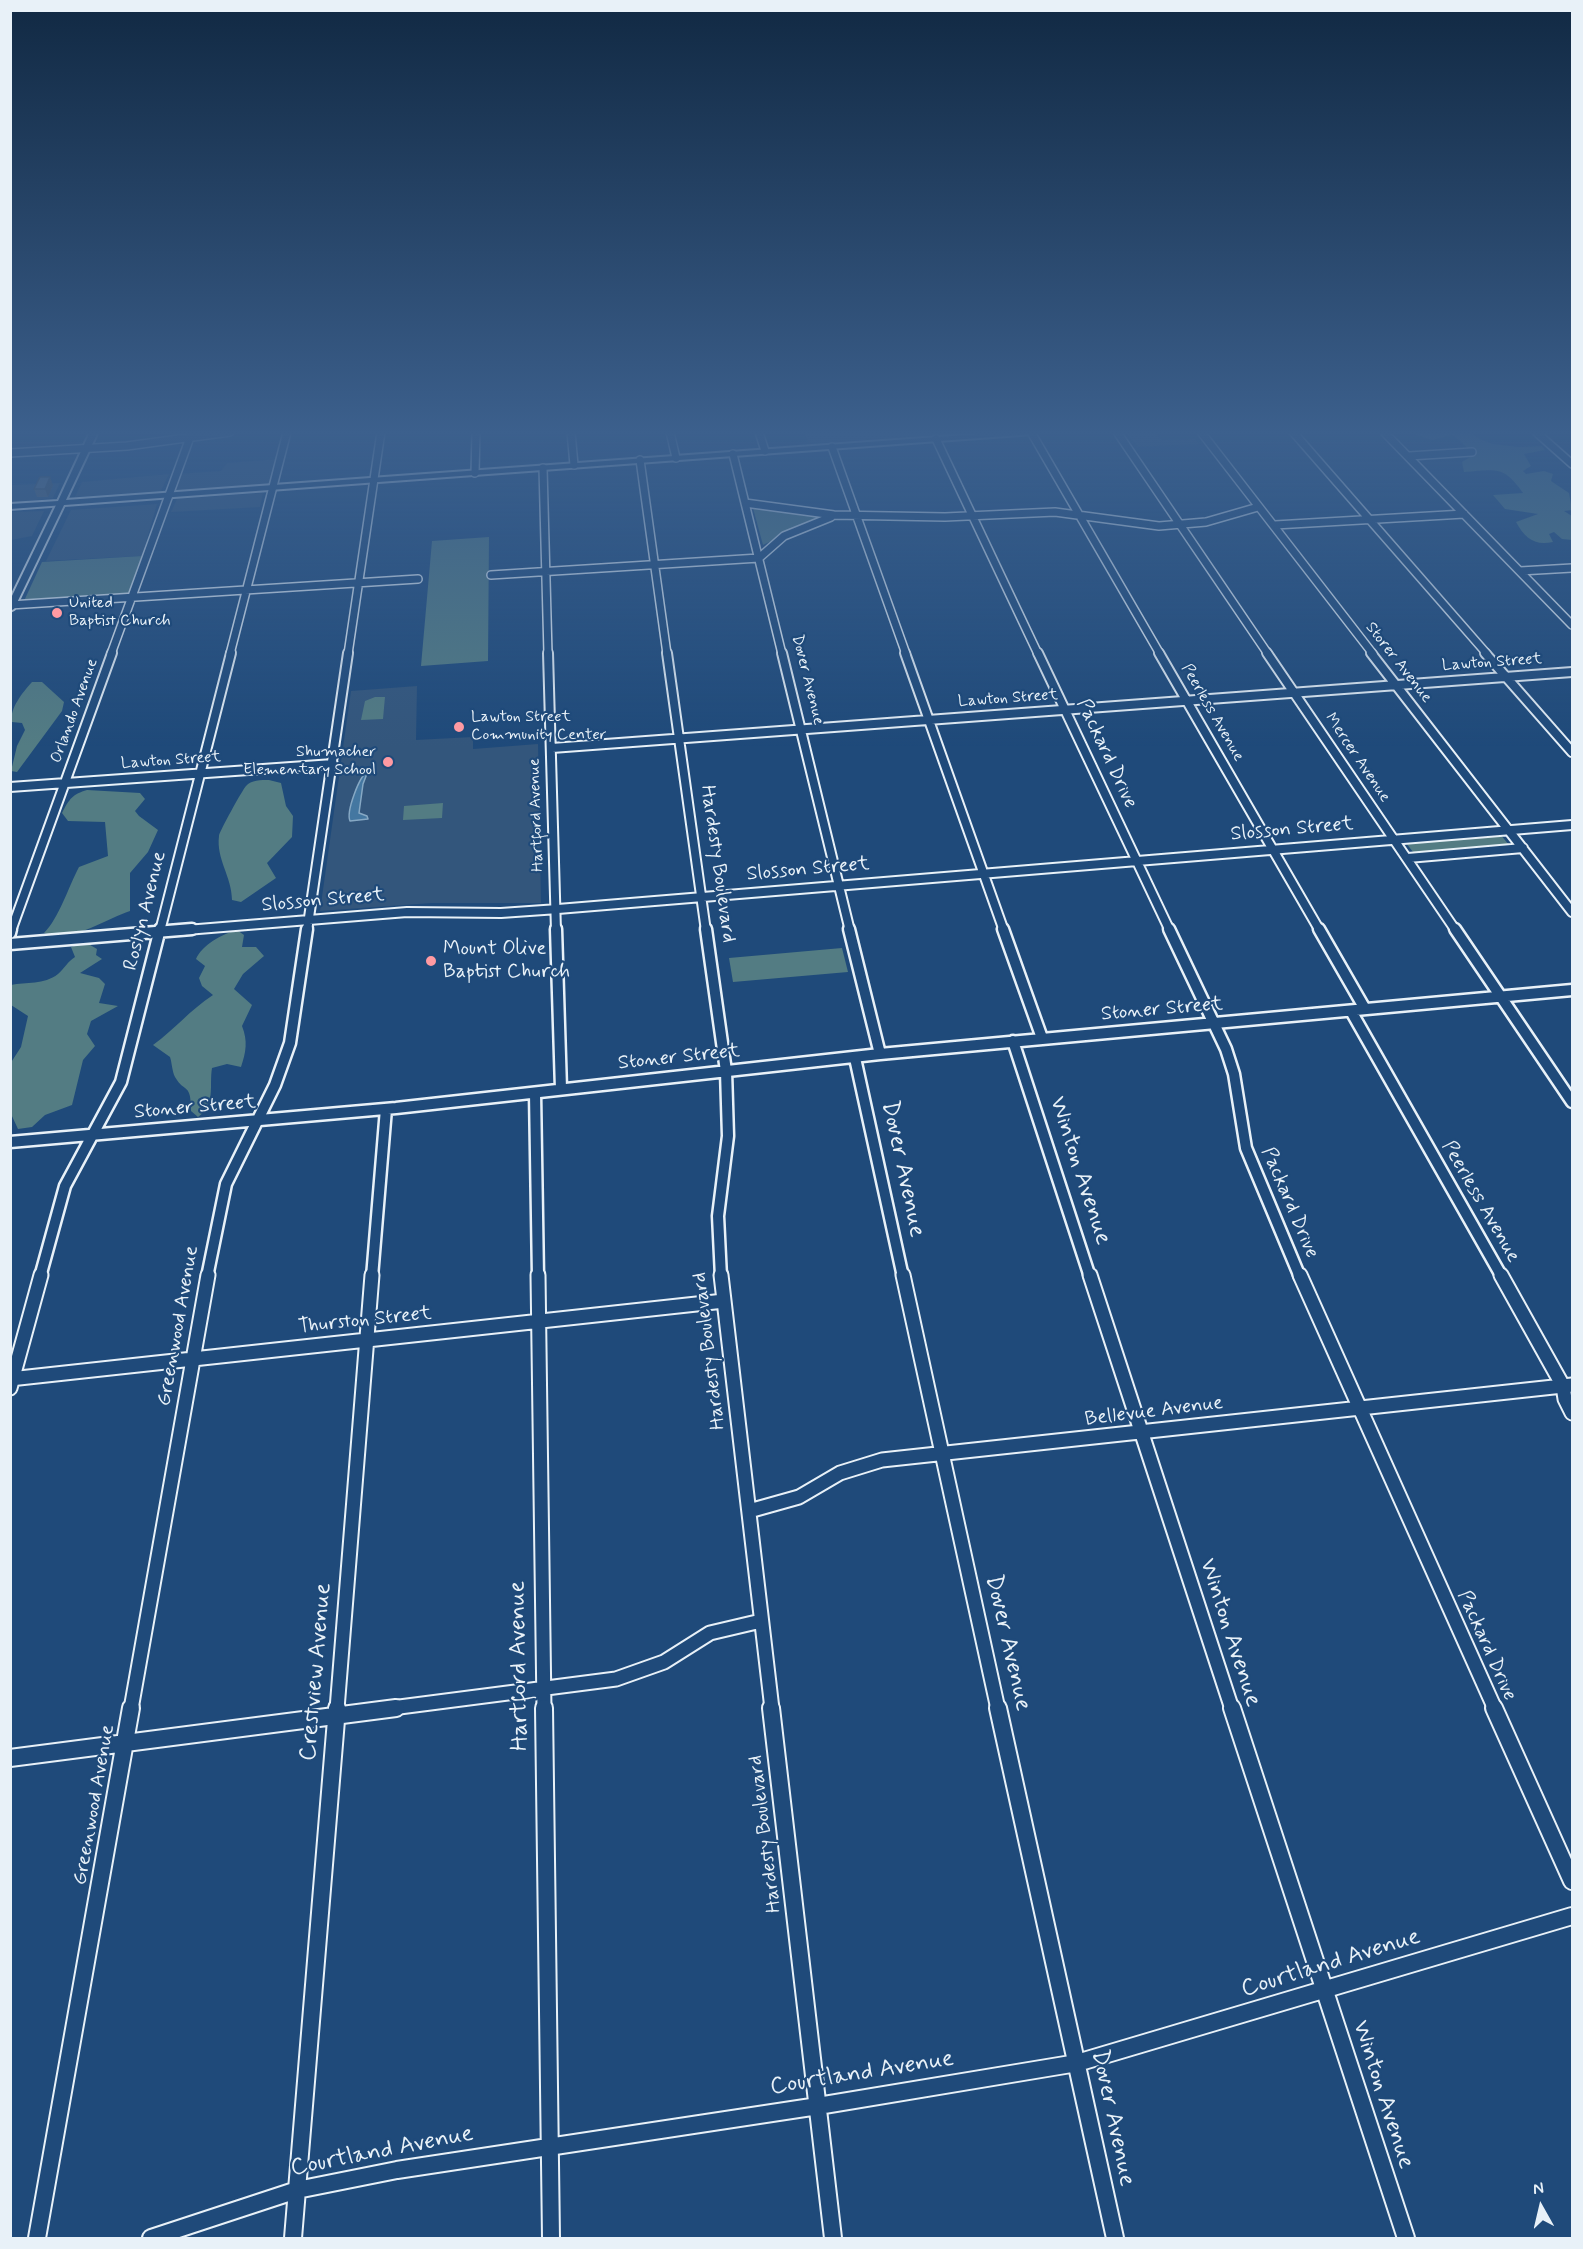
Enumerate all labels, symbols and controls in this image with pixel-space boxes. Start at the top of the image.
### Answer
place label: United Baptist Church [69,594,171,632]
marker: United Baptist Church [50,606,64,620]
street label: Storer Avenue [1361,619,1435,707]
street label: Dover Avenue [786,633,828,727]
street label: Lawton Street [1441,650,1543,676]
street label: Orlando Avenue [47,656,103,766]
street label: Peerless Avenue [1176,661,1248,765]
street label: Lawton Street [957,686,1059,712]
street label: Packard Drive [1070,695,1142,813]
place label: Lawton Street Community Center [471,708,606,746]
street label: Mercer Avenue [1320,710,1394,806]
marker: Lawton Street Community Center [452,720,466,734]
place label: Shumacher Elementary School [243,743,376,781]
street label: Lawton Street [120,748,222,774]
marker: Shumacher Elementary School [381,755,395,769]
street label: Hartford Avenue [525,758,549,872]
street label: Hardesty Boulevard [694,784,740,944]
street label: Slosson Street [1230,813,1354,847]
street label: Roslyn Avenue [120,849,172,973]
street label: Slosson Street [746,853,870,887]
street label: Slosson Street [261,884,385,918]
place label: Mount Olive Baptist Church [443,938,570,985]
marker: Mount Olive Baptist Church [424,954,438,968]
street label: Stoner Street [1100,993,1224,1027]
street label: Stoner Street [617,1040,741,1076]
street label: Stoner Street [133,1091,257,1125]
street label: Winton Avenue [1041,1093,1117,1249]
street label: Dover Avenue [873,1098,931,1240]
street label: Peerless Avenue [1435,1137,1525,1267]
street label: Packard Drive [1255,1144,1323,1262]
street label: Greenwood Avenue [153,1244,205,1408]
street label: Hardesty Boulevard [688,1271,732,1431]
street label: Thurston Street [297,1302,433,1340]
street label: Bellevue Avenue [1083,1392,1225,1432]
street label: Winton Avenue [1191,1555,1267,1711]
street label: Dover Avenue [977,1572,1037,1714]
street label: Hartford Avenue [504,1581,536,1751]
street label: Crestview Avenue [295,1582,339,1762]
street label: Packard Drive [1451,1587,1521,1705]
street label: Greenwood Avenue [69,1723,121,1887]
street label: Hardesty Boulevard [744,1754,788,1914]
street label: Courtland Avenue [1238,1923,1424,2005]
street label: Winton Avenue [1344,2017,1420,2173]
street label: Courtland Avenue [768,2045,956,2103]
street label: Dover Avenue [1083,2047,1141,2189]
street label: Courtland Avenue [288,2120,476,2184]
north arrow [1511,2177,1571,2237]
text: N [1532,2178,1545,2200]

